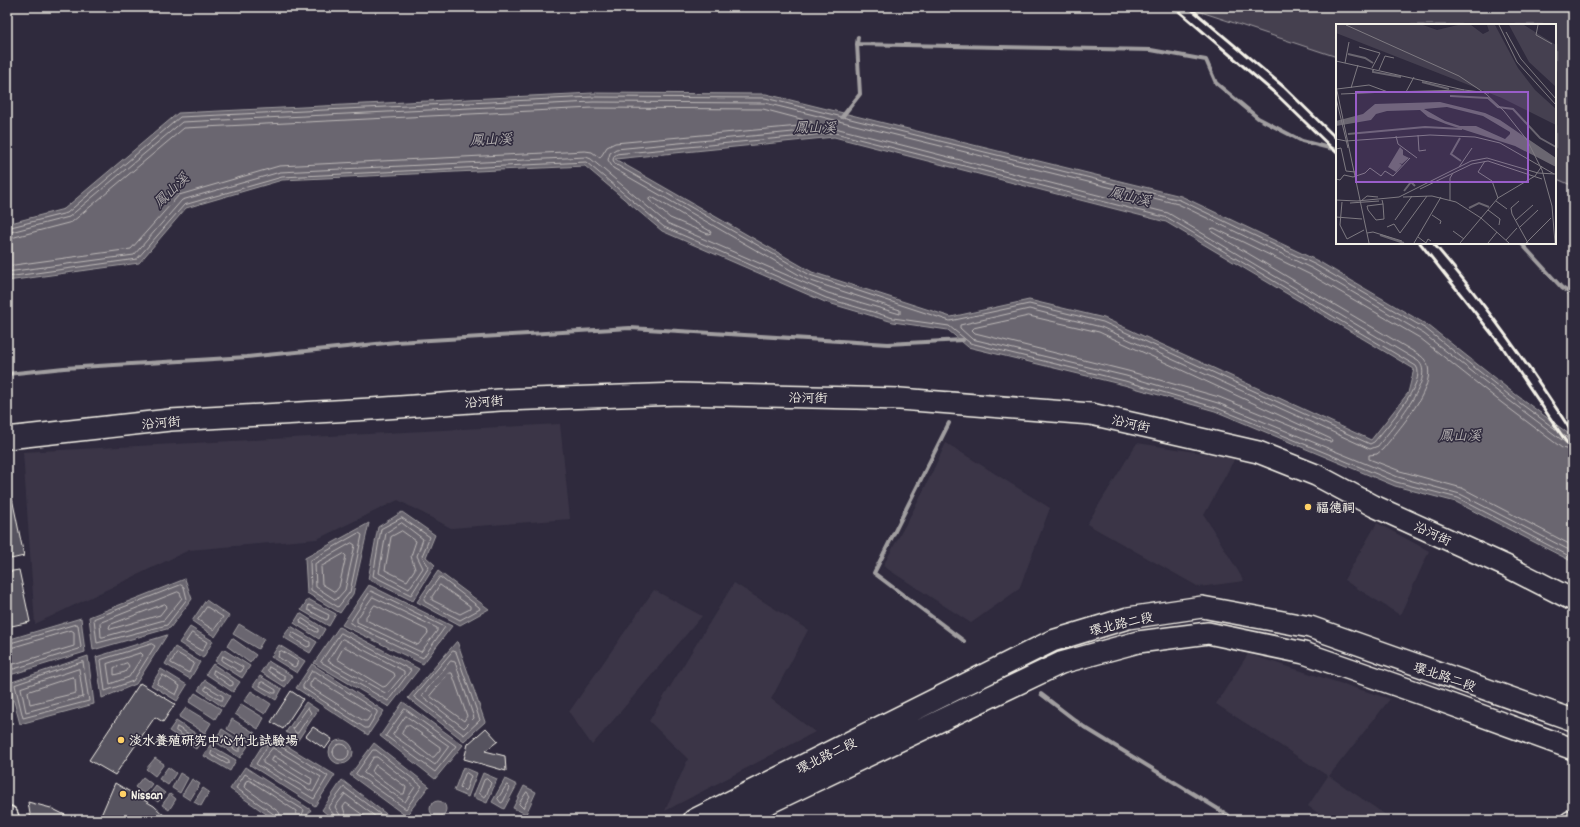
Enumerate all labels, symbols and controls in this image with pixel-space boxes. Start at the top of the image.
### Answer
inset map [1336,24,1556,244]
water label: 鳳山溪 [793,119,837,139]
water label: 鳳山溪 [469,130,513,152]
water label: 鳳山溪 [150,169,195,214]
water label: 鳳山溪 [1106,183,1153,213]
street label: 沿河街 [788,390,828,409]
street label: 沿河街 [464,393,504,414]
street label: 沿河街 [1109,412,1152,439]
street label: 沿河街 [141,413,181,436]
water label: 鳳山溪 [1438,427,1482,447]
place label: 福德祠 [1316,500,1355,519]
marker: 福德祠 [1303,502,1313,512]
street label: 沿河街 [1410,518,1454,552]
street label: 環北路二段 [1088,609,1155,642]
street label: 環北路二段 [1410,659,1478,698]
place label: 淡水養殖研究中心竹北試驗場 [129,733,298,752]
street label: 環北路二段 [794,734,860,780]
marker: 淡水養殖研究中心竹北試驗場 [116,735,126,745]
place label: Nissan [131,787,163,806]
marker: Nissan [118,789,128,799]

